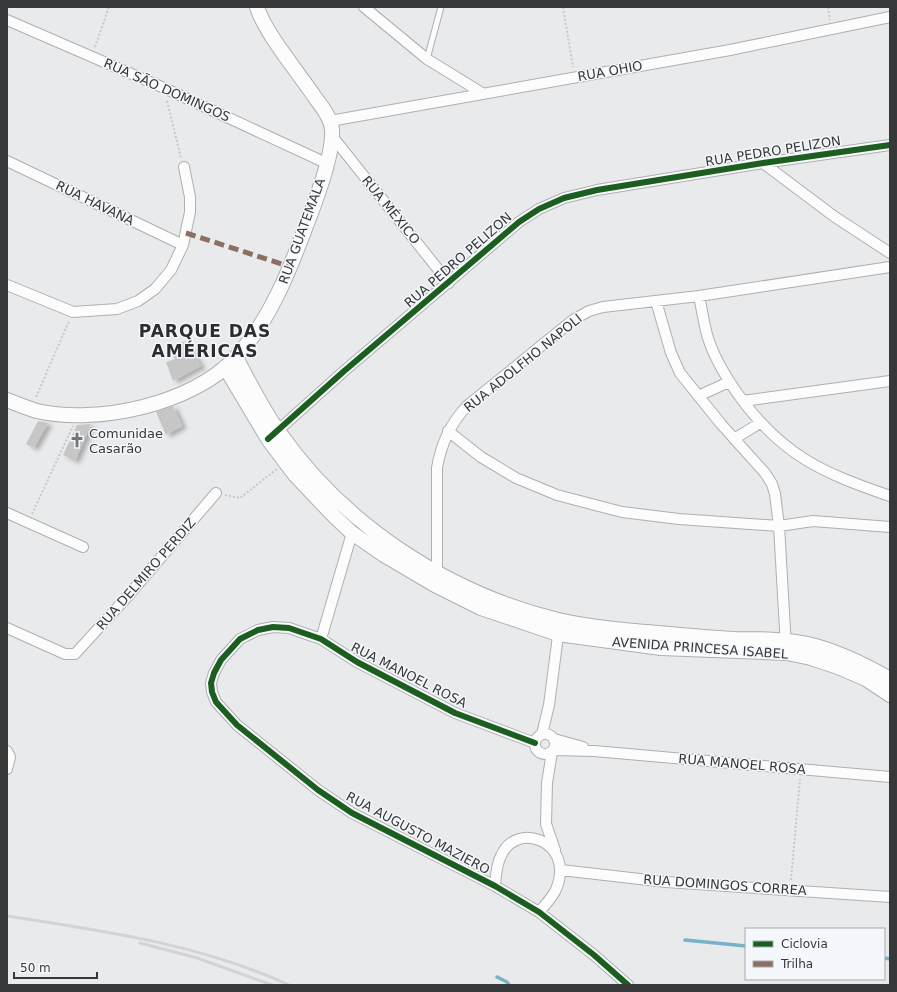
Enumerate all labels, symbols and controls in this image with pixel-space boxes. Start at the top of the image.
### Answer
street label: RUA SÃO DOMINGOS [102,55,232,125]
street label: RUA OHIO [576,58,644,84]
street label: RUA PEDRO PELIZON [704,133,842,169]
street label: RUA MÉXICO [359,173,423,247]
street label: RUA GUATEMALA [276,176,328,286]
street label: RUA HAVANA [54,178,137,228]
street label: RUA PEDRO PELIZON [401,209,515,311]
street label: RUA ADOLFHO NAPOLI [461,311,585,415]
district label: PARQUE DAS AMÉRICAS [139,321,271,361]
place label: Comunidae Casarão [89,426,163,456]
church icon: Comunidae Casarão [68,431,86,449]
street label: RUA DELMIRO PERDIZ [93,515,199,633]
street label: AVENIDA PRINCESA ISABEL [612,634,789,662]
street label: RUA MANOEL ROSA [349,639,469,711]
street label: RUA MANOEL ROSA [678,751,806,777]
street label: RUA AUGUSTO MAZIERO [344,789,492,877]
street label: RUA DOMINGOS CORREA [643,872,807,898]
legend [745,928,885,980]
text: Ciclovia [781,937,828,951]
scale bar [14,954,97,980]
text: Trilha [780,957,813,971]
text: 50 m [20,961,51,975]

